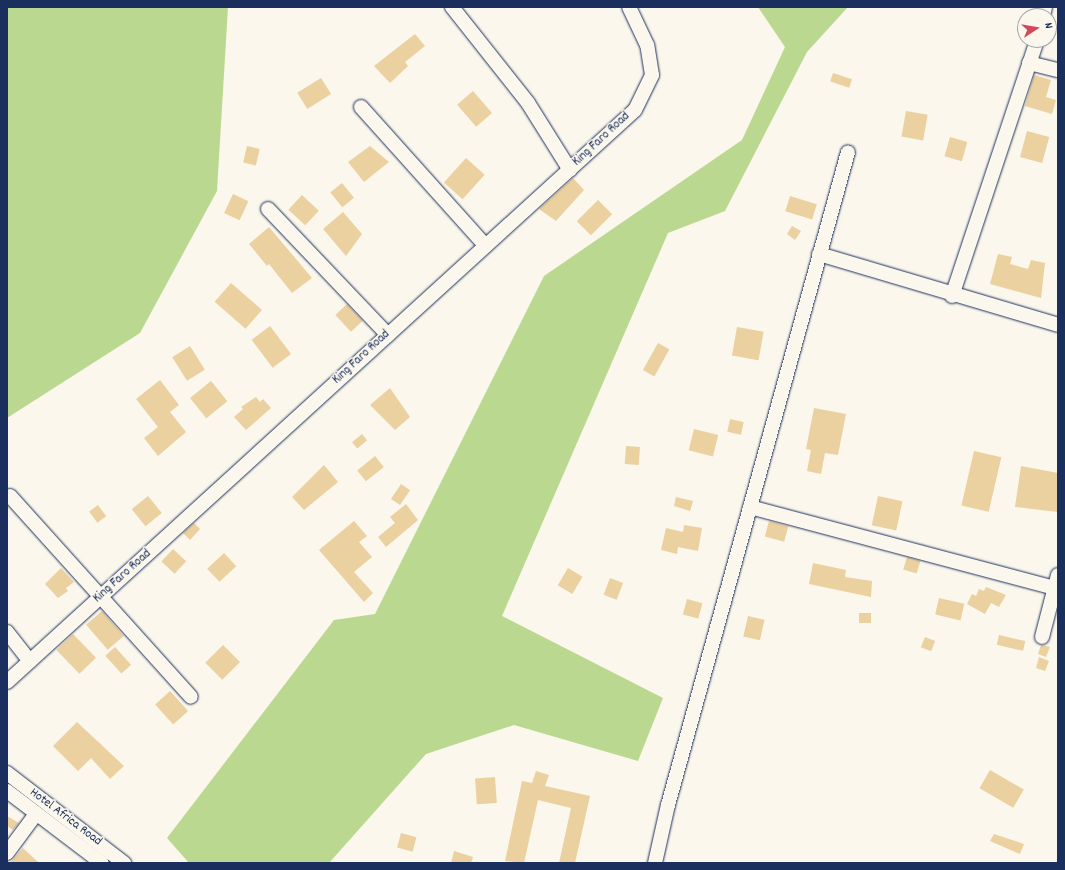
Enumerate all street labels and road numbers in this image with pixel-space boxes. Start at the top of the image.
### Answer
street label: King Faro Road [570,109,634,171]
street label: King Faro Road [330,327,394,389]
street label: King Faro Road [91,547,155,607]
street label: Hotel Africa Road [26,786,104,850]

